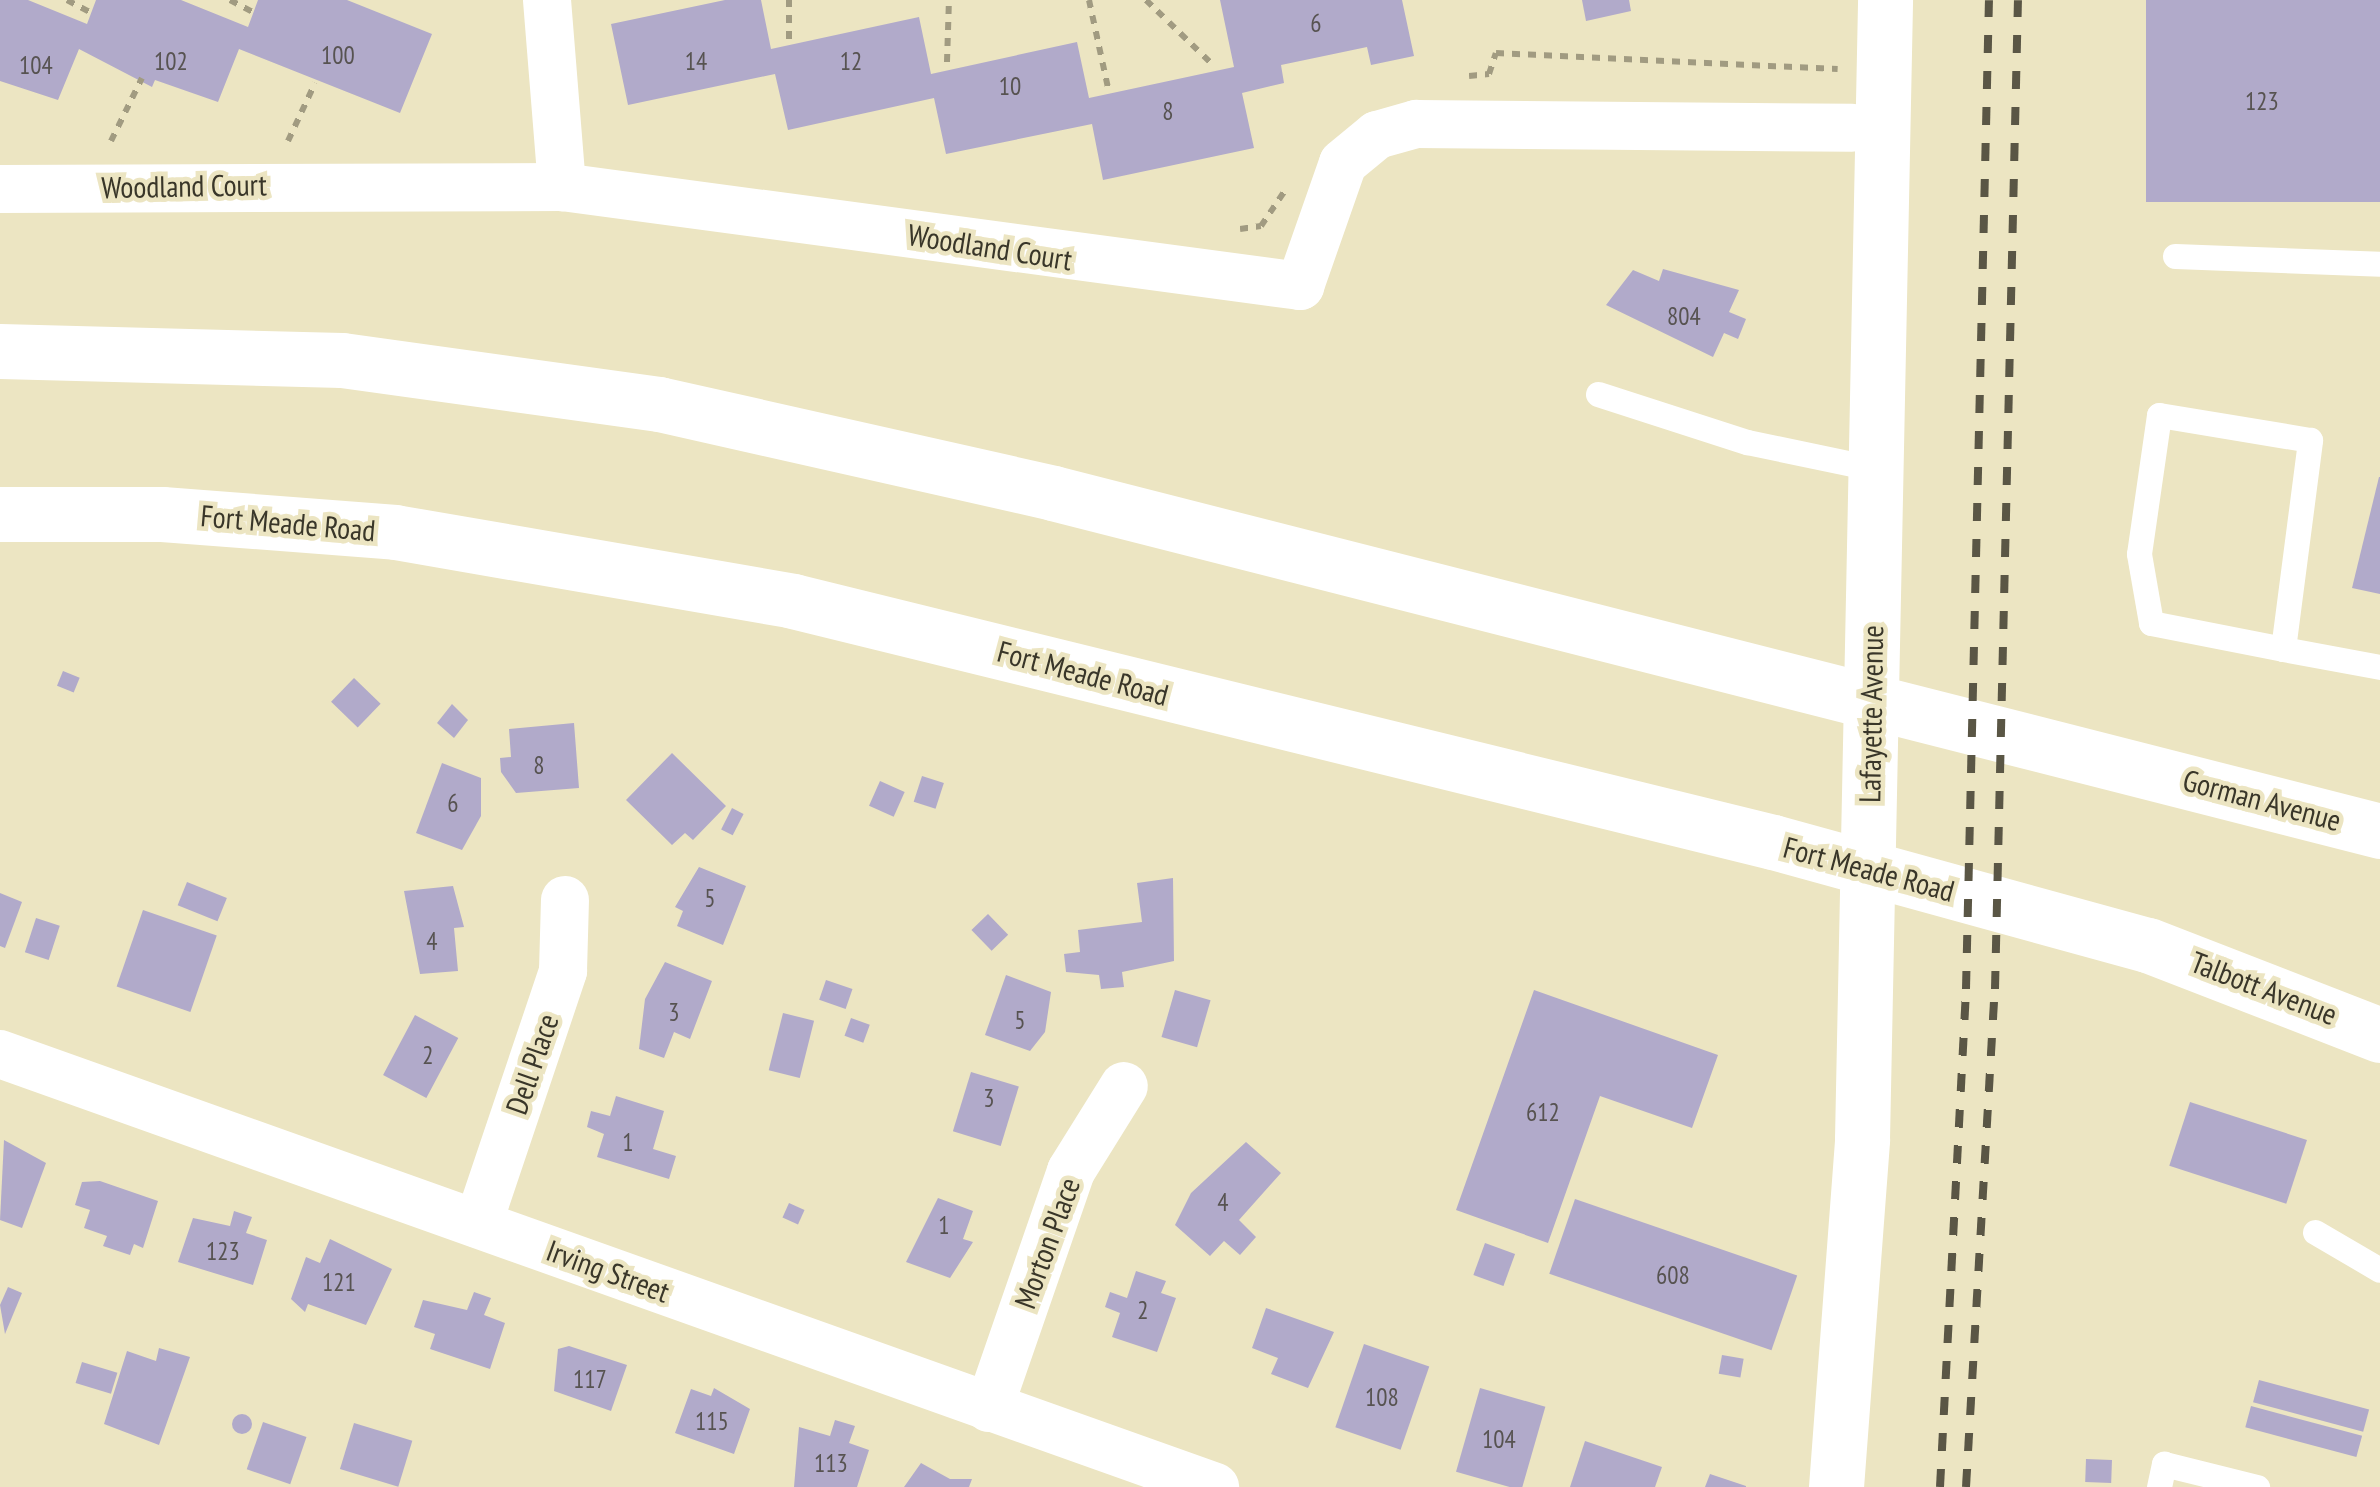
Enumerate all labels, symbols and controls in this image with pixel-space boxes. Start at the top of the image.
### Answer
house number: 6 [1310,8,1322,38]
house number: 100 [321,40,355,70]
house number: 102 [154,46,188,76]
house number: 14 [685,46,707,76]
house number: 12 [840,46,862,76]
house number: 104 [19,50,53,80]
house number: 10 [999,71,1021,101]
house number: 123 [2245,86,2279,116]
house number: 8 [1162,96,1174,126]
street label: Woodland Court [101,167,267,205]
street label: Woodland Court [905,216,1075,278]
house number: 804 [1667,301,1701,331]
street label: Fort Meade Road [199,497,377,549]
street label: Lafayette Avenue [1851,625,1891,803]
street label: Fort Meade Road [994,633,1172,713]
house number: 8 [533,750,545,780]
street label: Gorman Avenue [2179,762,2345,838]
house number: 6 [447,788,459,818]
street label: Fort Meade Road [1780,829,1958,909]
house number: 5 [704,883,716,913]
house number: 4 [426,926,438,956]
street label: Talbott Avenue [2185,944,2343,1032]
house number: 3 [668,997,680,1027]
house number: 5 [1014,1005,1026,1035]
street label: Dell Place [498,1009,566,1119]
house number: 2 [422,1040,434,1070]
house number: 3 [983,1083,995,1113]
house number: 612 [1526,1097,1560,1127]
house number: 1 [622,1127,634,1157]
street label: Morton Place [1007,1173,1087,1313]
house number: 4 [1217,1187,1229,1217]
house number: 1 [938,1210,950,1240]
street label: Irving Street [542,1232,674,1310]
house number: 123 [206,1236,240,1266]
house number: 608 [1656,1260,1690,1290]
house number: 121 [322,1267,356,1297]
house number: 2 [1137,1295,1149,1325]
house number: 117 [573,1364,607,1394]
house number: 108 [1365,1382,1399,1412]
house number: 115 [695,1406,729,1436]
house number: 104 [1482,1424,1516,1454]
house number: 113 [814,1448,848,1478]

